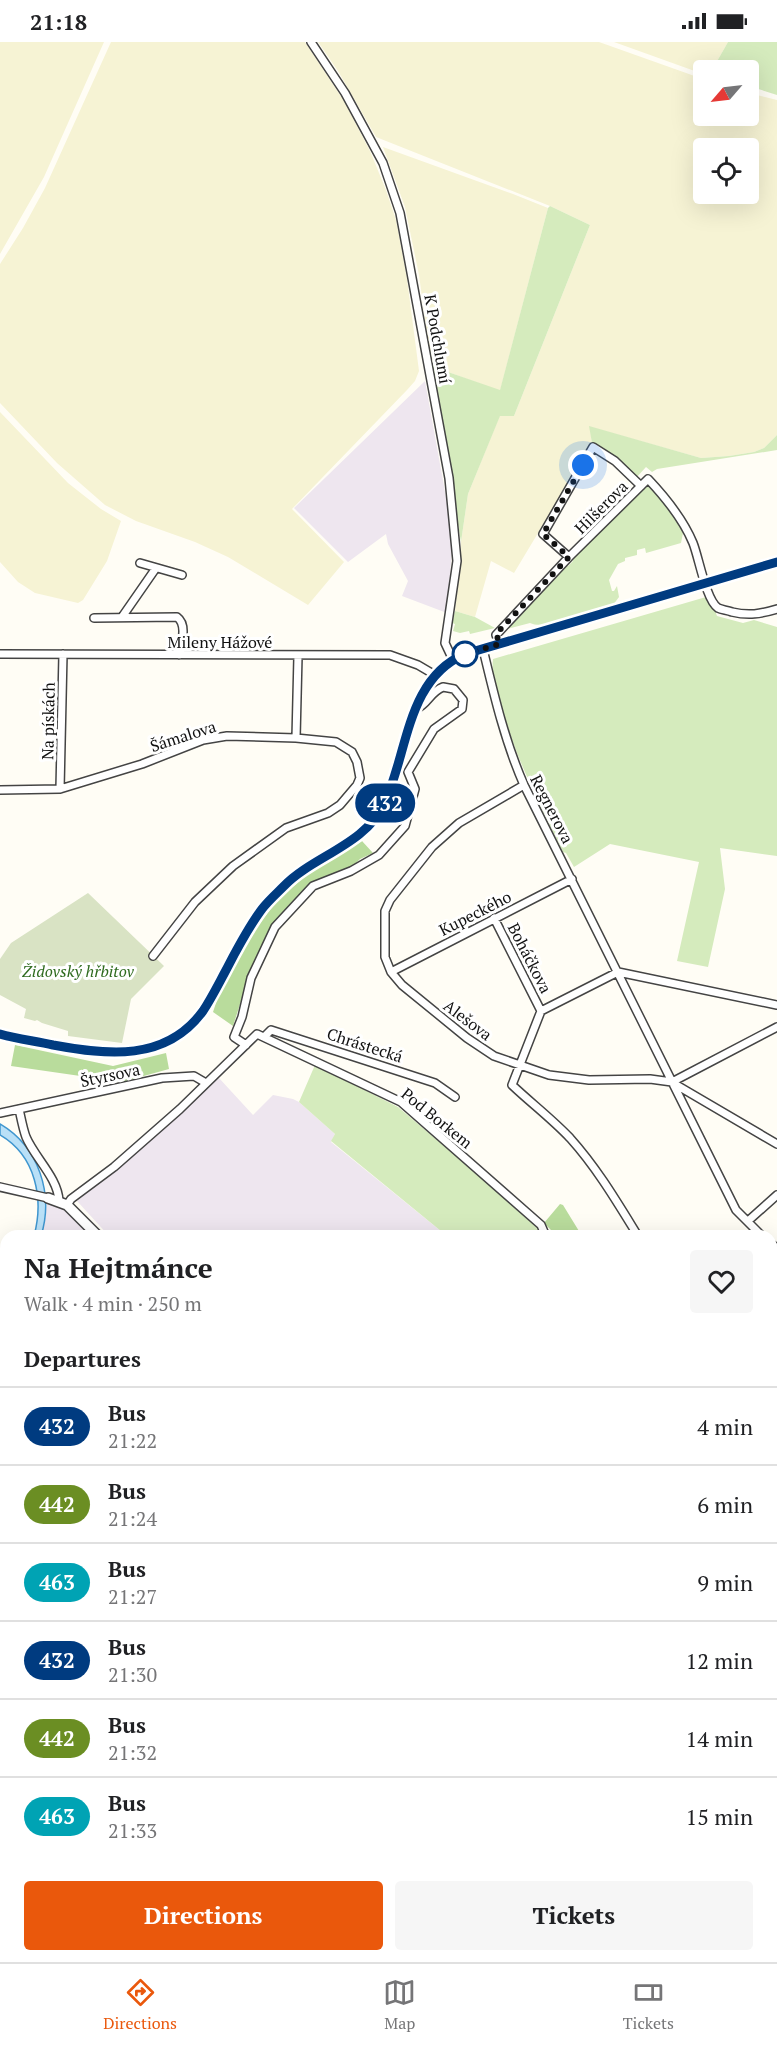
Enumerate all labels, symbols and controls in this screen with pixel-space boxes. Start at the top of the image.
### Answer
text: 21:18 [30,7,87,36]
north arrow [693,60,759,126]
map controls [693,60,759,204]
button: locate [693,138,759,204]
street label: K Podchlumí [419,293,457,386]
your location [568,450,598,480]
street label: Hilšerova [569,475,633,539]
street label: Mileny Hážové [168,631,272,653]
unlabelled marker [452,641,478,667]
street label: Na pískách [36,681,60,760]
street label: Šámalova [147,715,219,757]
street label: Regnerova [525,771,579,847]
line badge: 432 [350,784,420,822]
text: 432 [367,789,403,817]
street label: Kupeckého [435,885,515,941]
street label: Boháčkova [503,919,557,997]
park label: Židovský hřbitov [22,960,135,982]
street label: Alešova [439,995,497,1045]
street label: Chrástecká [324,1022,406,1068]
street label: Štyrsova [78,1058,142,1092]
street label: Pod Borkem [397,1083,477,1154]
text: Na Hejtmánce [24,1249,213,1286]
button: heart [690,1250,753,1313]
text: Walk · 4 min · 250 m [24,1290,202,1317]
text: Departures [24,1344,141,1373]
text: Bus [108,1398,146,1427]
text: 432 [39,1412,75,1440]
text: 4 min [697,1412,753,1441]
text: 21:22 [108,1427,157,1454]
text: Bus [108,1476,146,1505]
text: 442 [39,1490,75,1518]
text: 6 min [697,1490,753,1519]
text: 21:24 [108,1505,157,1532]
text: Bus [108,1554,146,1583]
text: 463 [39,1568,75,1596]
text: 9 min [697,1568,753,1597]
text: 21:27 [108,1583,157,1610]
text: Bus [108,1632,146,1661]
text: 432 [39,1646,75,1674]
text: 12 min [686,1646,753,1675]
text: 21:30 [108,1661,157,1688]
text: Bus [108,1710,146,1739]
text: 442 [39,1724,75,1752]
text: 14 min [686,1724,753,1753]
text: 21:32 [108,1739,157,1766]
text: Bus [108,1788,146,1817]
text: 463 [39,1802,75,1830]
text: 15 min [686,1802,753,1831]
text: 21:33 [108,1817,157,1844]
button: Directions [24,1881,383,1950]
button: Tickets [395,1881,753,1950]
tab: Directions [103,1976,177,2034]
tab: Map [383,1976,416,2034]
tab: Tickets [623,1976,674,2034]

